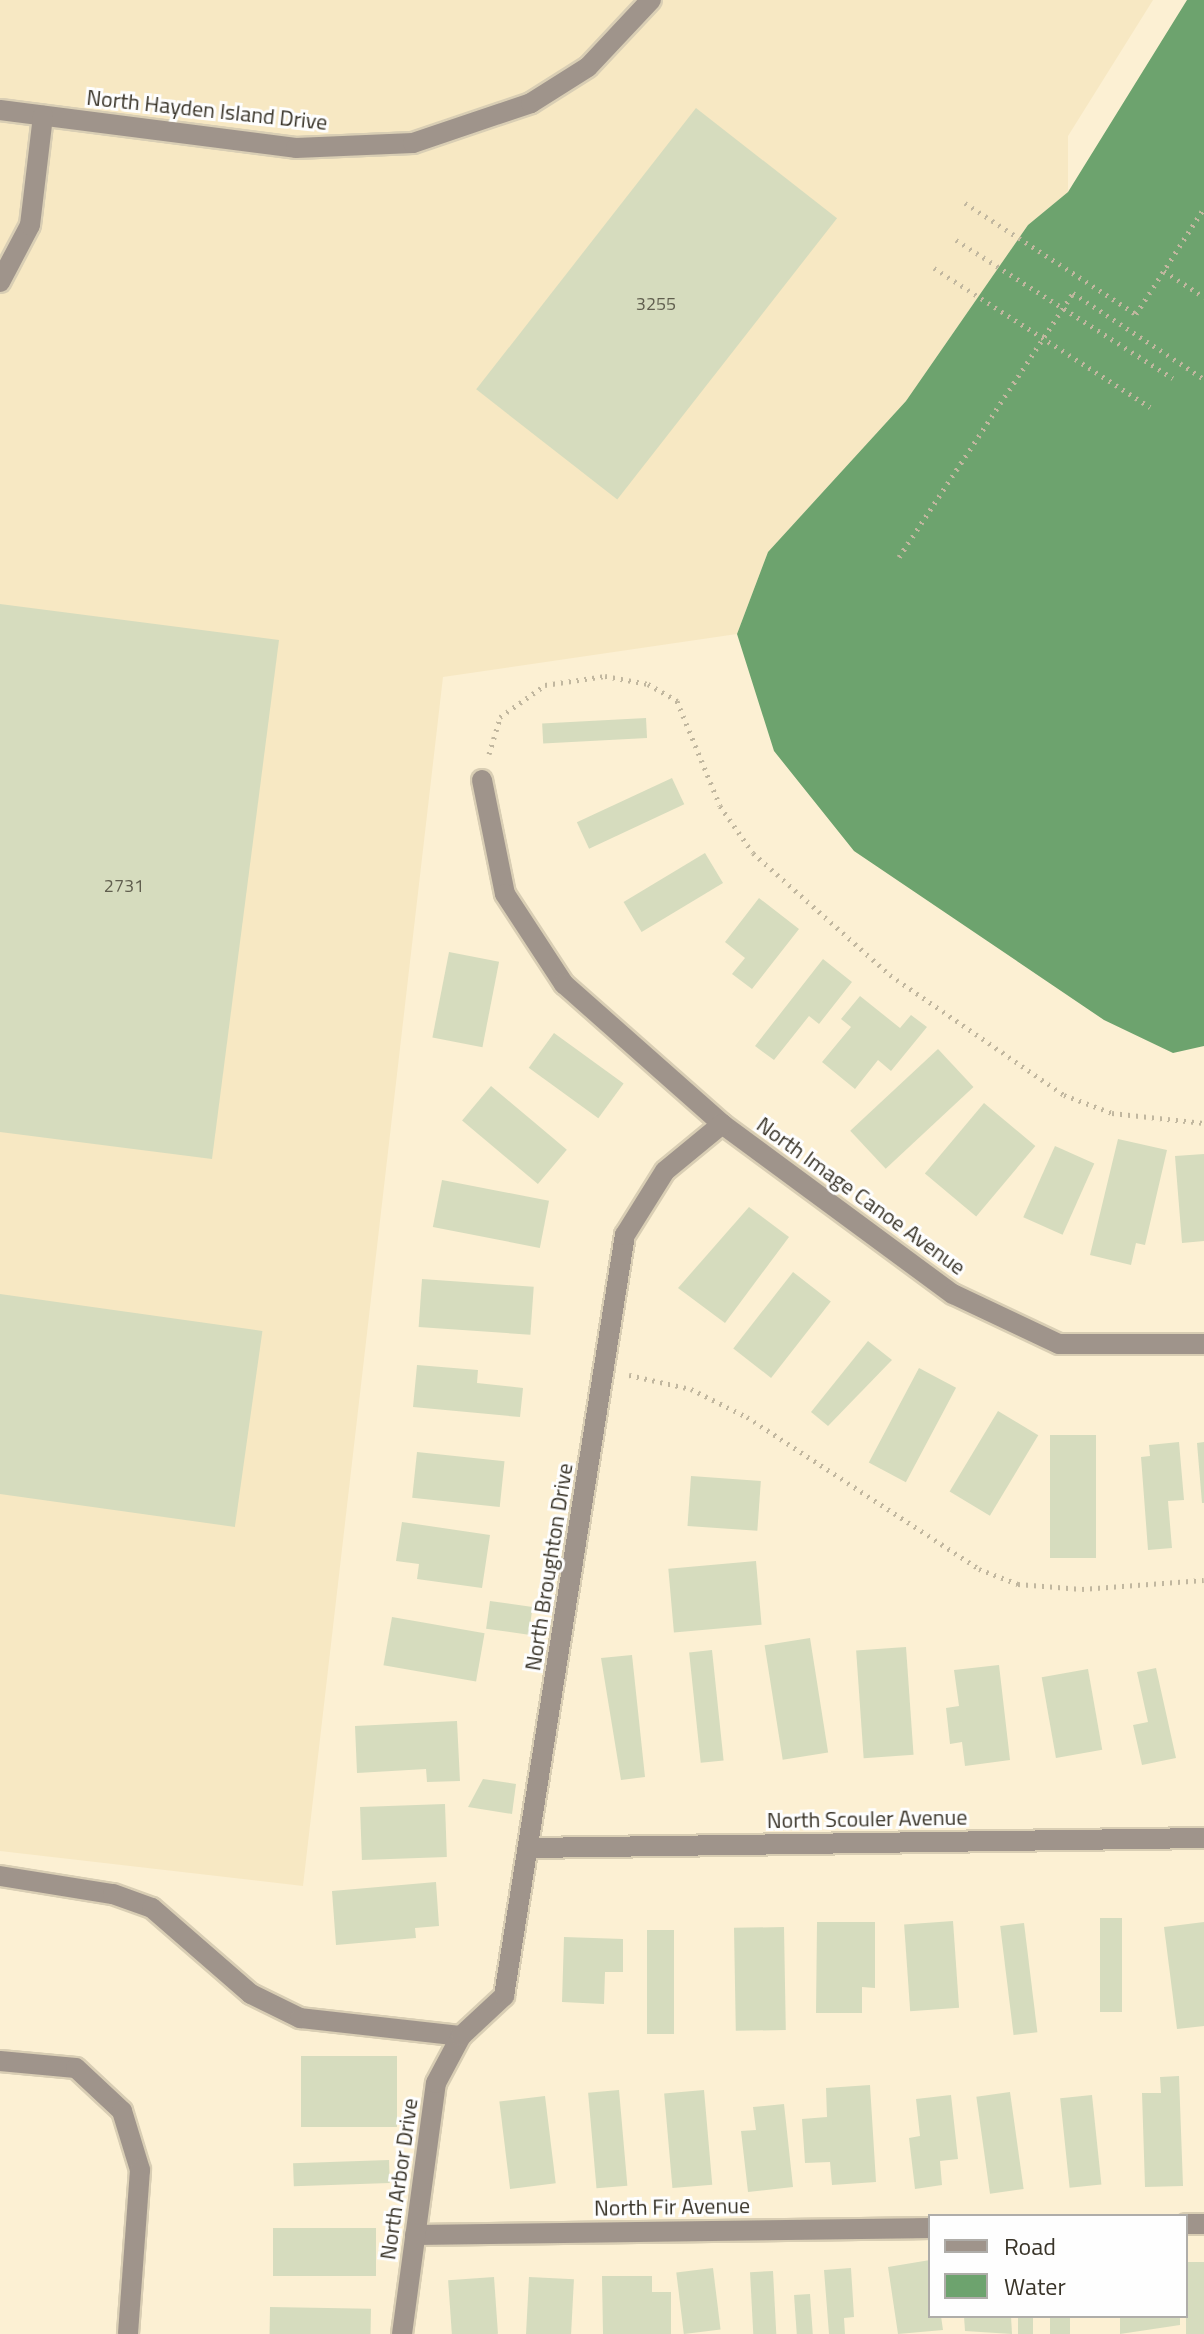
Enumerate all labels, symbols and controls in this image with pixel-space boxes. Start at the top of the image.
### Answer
street label: North Hayden Island Drive [85,84,329,136]
house number: 3255 [636,293,676,315]
house number: 2731 [104,875,144,897]
street label: North Image Canoe Avenue [751,1111,971,1281]
street label: North Broughton Drive [520,1461,578,1673]
street label: North Scouler Avenue [767,1804,967,1834]
street label: North Arbor Drive [375,2097,423,2261]
street label: North Fir Avenue [594,2192,750,2222]
legend [928,2214,1188,2318]
text: Road [1004,2228,1056,2264]
text: Water [1004,2268,1066,2304]

